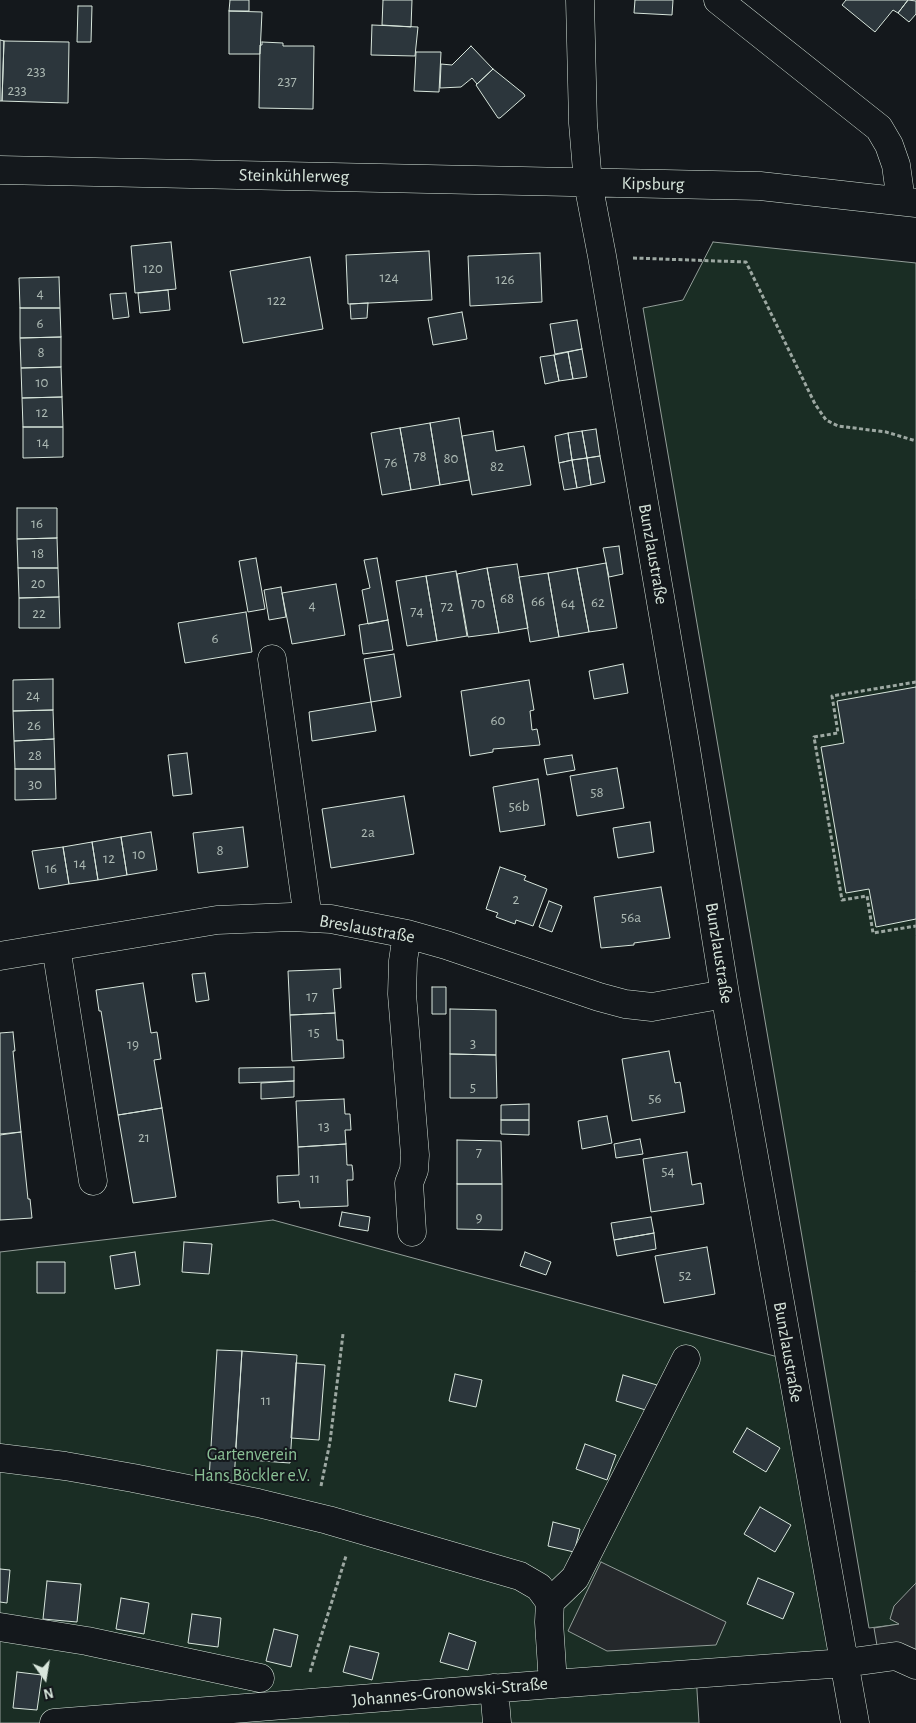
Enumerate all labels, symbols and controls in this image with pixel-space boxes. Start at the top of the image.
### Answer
house number: 233 [26,62,46,80]
house number: 237 [277,72,297,90]
house number: 233 [7,81,27,99]
street label: Steinkühlerweg [239,164,349,188]
street label: Kipsburg [621,173,685,195]
house number: 120 [143,259,163,277]
house number: 124 [379,268,399,286]
house number: 126 [495,270,515,288]
house number: 4 [36,284,44,302]
house number: 122 [268,291,286,309]
house number: 6 [36,314,44,332]
house number: 8 [37,343,45,361]
house number: 10 [35,373,49,391]
house number: 12 [36,403,48,421]
house number: 14 [37,433,49,451]
house number: 78 [413,447,427,465]
house number: 80 [443,449,459,467]
house number: 76 [384,453,398,471]
house number: 82 [490,457,504,475]
street label: Bunzlaustraße [634,502,672,606]
house number: 16 [31,514,43,532]
house number: 18 [32,544,44,562]
house number: 20 [31,574,45,592]
house number: 68 [500,589,514,607]
house number: 66 [531,592,545,610]
house number: 62 [591,593,605,611]
house number: 70 [471,594,485,612]
house number: 64 [561,594,575,612]
house number: 4 [308,596,316,614]
house number: 72 [440,597,454,615]
house number: 74 [410,602,424,620]
house number: 22 [32,604,46,622]
house number: 6 [211,629,219,647]
house number: 24 [26,686,40,704]
house number: 60 [491,711,505,729]
house number: 26 [27,716,41,734]
house number: 28 [28,746,42,764]
house number: 30 [28,775,42,793]
house number: 58 [590,783,604,801]
house number: 56b [508,797,530,815]
house number: 2a [361,823,375,841]
house number: 8 [216,841,224,859]
house number: 10 [132,845,146,863]
house number: 12 [103,849,115,867]
house number: 14 [74,854,86,872]
house number: 16 [45,859,57,877]
house number: 2 [513,890,519,908]
street label: Bunzlaustraße [700,901,738,1005]
house number: 56a [621,908,641,926]
street label: Breslaustraße [317,910,417,948]
house number: 17 [306,987,318,1005]
house number: 15 [308,1023,320,1041]
house number: 3 [470,1034,476,1052]
house number: 19 [127,1035,139,1053]
house number: 5 [470,1078,476,1096]
house number: 56 [648,1089,662,1107]
house number: 13 [318,1117,330,1135]
house number: 21 [138,1128,150,1146]
house number: 7 [476,1143,482,1161]
house number: 54 [661,1162,675,1180]
house number: 11 [310,1169,320,1187]
house number: 9 [475,1208,483,1226]
house number: 52 [678,1266,692,1284]
street label: Bunzlaustraße [769,1300,807,1404]
house number: 11 [261,1391,271,1409]
park label: Gartenverein Hans Böckler e.V. [194,1444,310,1486]
north arrow [20,1653,70,1703]
street label: Johannes-Gronowski-Straße [351,1673,549,1711]
text: N [42,1685,55,1701]

